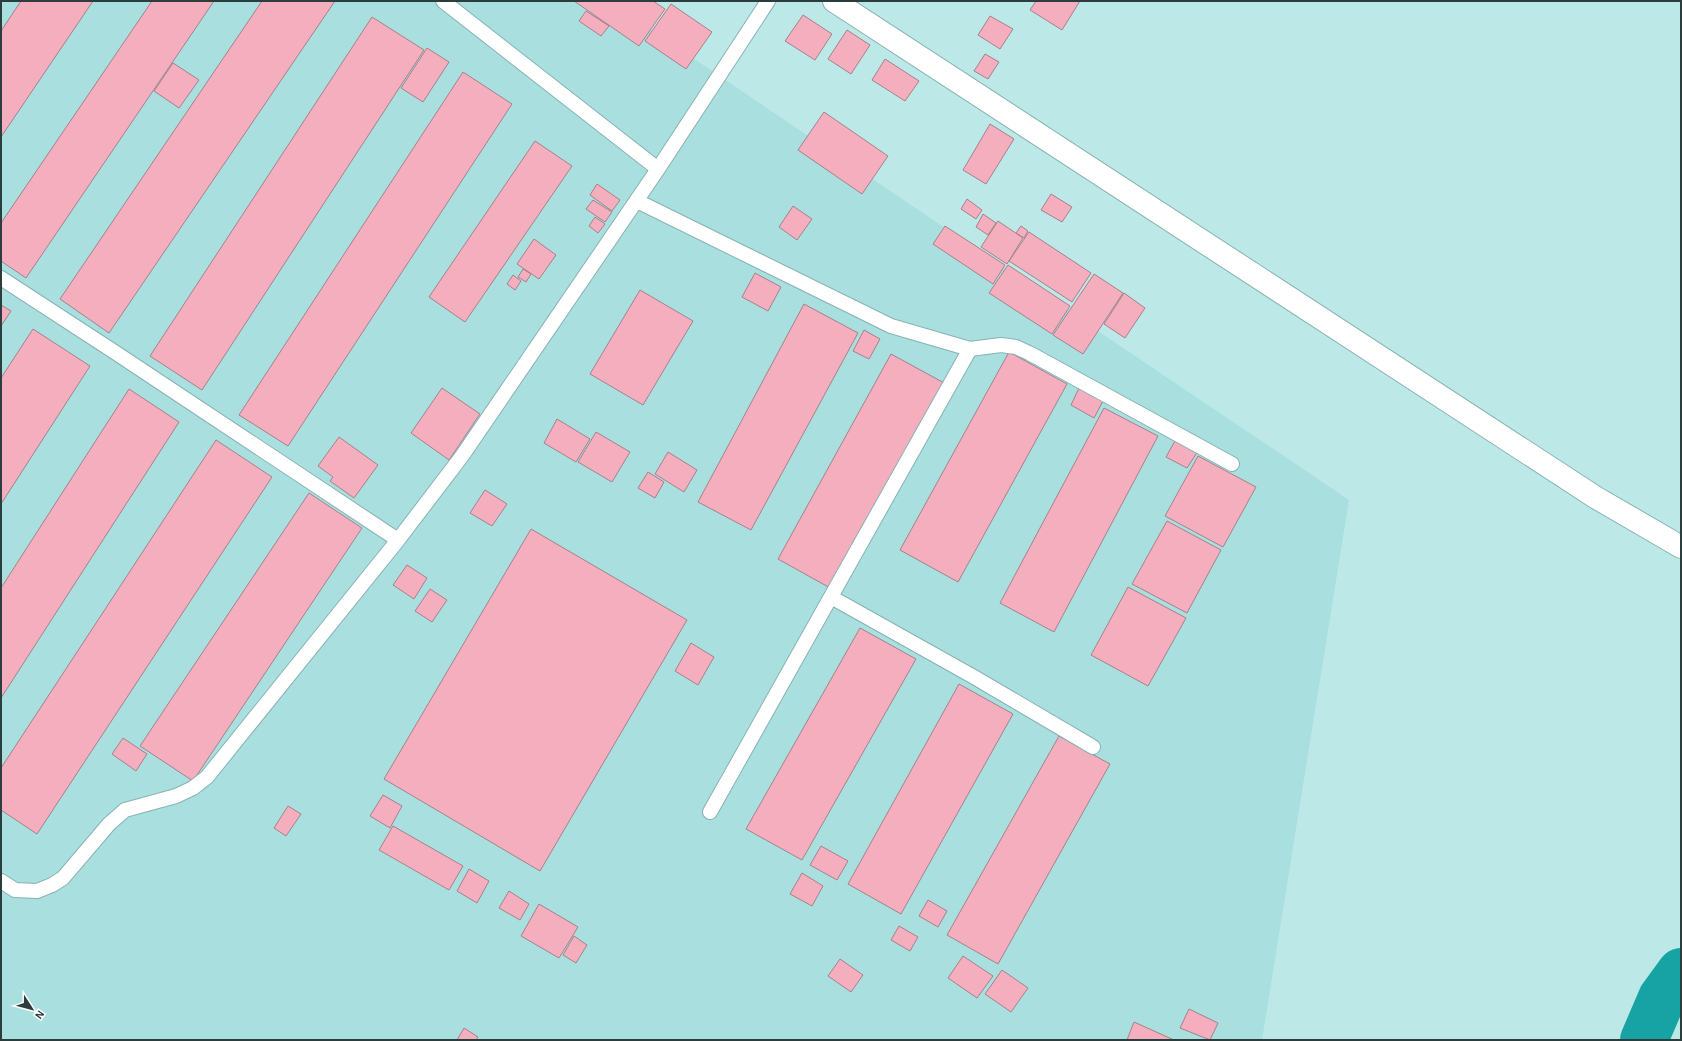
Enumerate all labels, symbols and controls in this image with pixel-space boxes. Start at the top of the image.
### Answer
north arrow [12,989,52,1029]
text: N [33,1008,46,1021]

